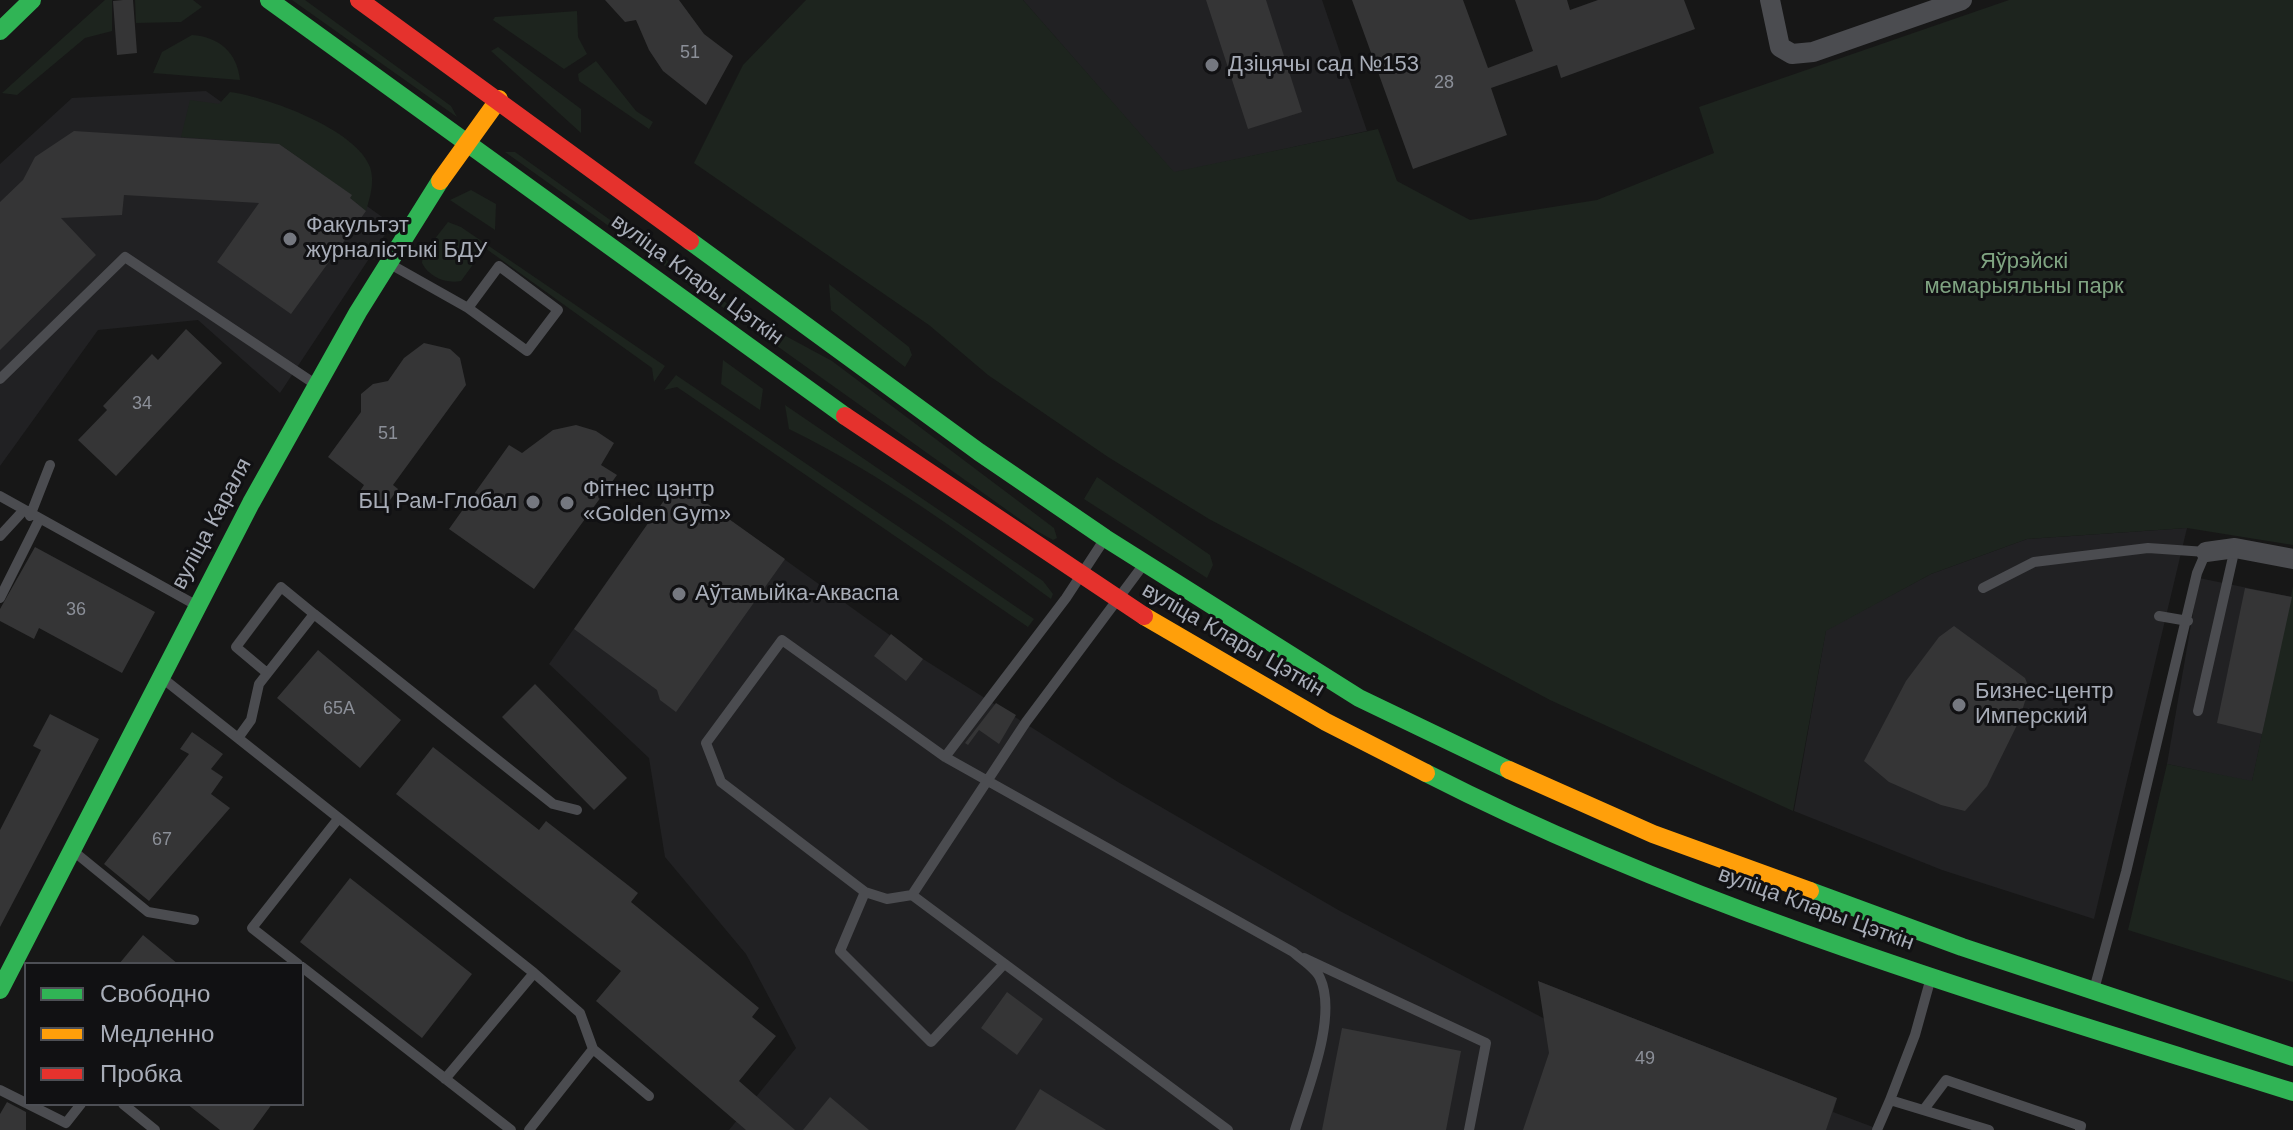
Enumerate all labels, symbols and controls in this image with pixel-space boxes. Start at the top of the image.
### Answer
house number: 51 [680,42,700,64]
place label: Дзіцячы сад №153 [1228,52,1419,78]
marker: Дзіцячы сад №153 [1203,56,1221,74]
house number: 28 [1434,72,1454,94]
street label: вуліца Клары Цэткін [606,209,788,351]
place label: Факультэт журналістыкі БДУ [306,213,487,264]
marker: Факультэт журналістыкі БДУ [281,230,299,248]
park label: Яўрэйскі мемарыяльны парк [1924,249,2124,300]
house number: 34 [132,393,152,415]
house number: 51 [378,423,398,445]
street label: вуліца Караля [166,454,258,594]
place label: Фітнес цэнтр «Golden Gym» [583,477,731,528]
place label: БЦ Рам-Глобал [358,489,517,515]
marker: БЦ Рам-Глобал [524,493,542,511]
marker: Фітнес цэнтр «Golden Gym» [558,494,576,512]
street label: вуліца Клары Цэткін [1137,577,1329,703]
place label: Аўтамыйка-Акваспа [695,581,899,607]
marker: Аўтамыйка-Акваспа [670,585,688,603]
house number: 36 [66,599,86,621]
place label: Бизнес-центр Имперский [1975,679,2114,730]
marker: Бизнес-центр Имперский [1950,696,1968,714]
house number: 65А [323,698,355,720]
house number: 67 [152,829,172,851]
street label: вуліца Клары Цэткін [1715,861,1917,957]
legend [24,962,304,1106]
text: Свободно [100,980,210,1007]
text: Медленно [100,1020,214,1047]
house number: 49 [1635,1048,1655,1070]
text: Пробка [100,1060,182,1087]

